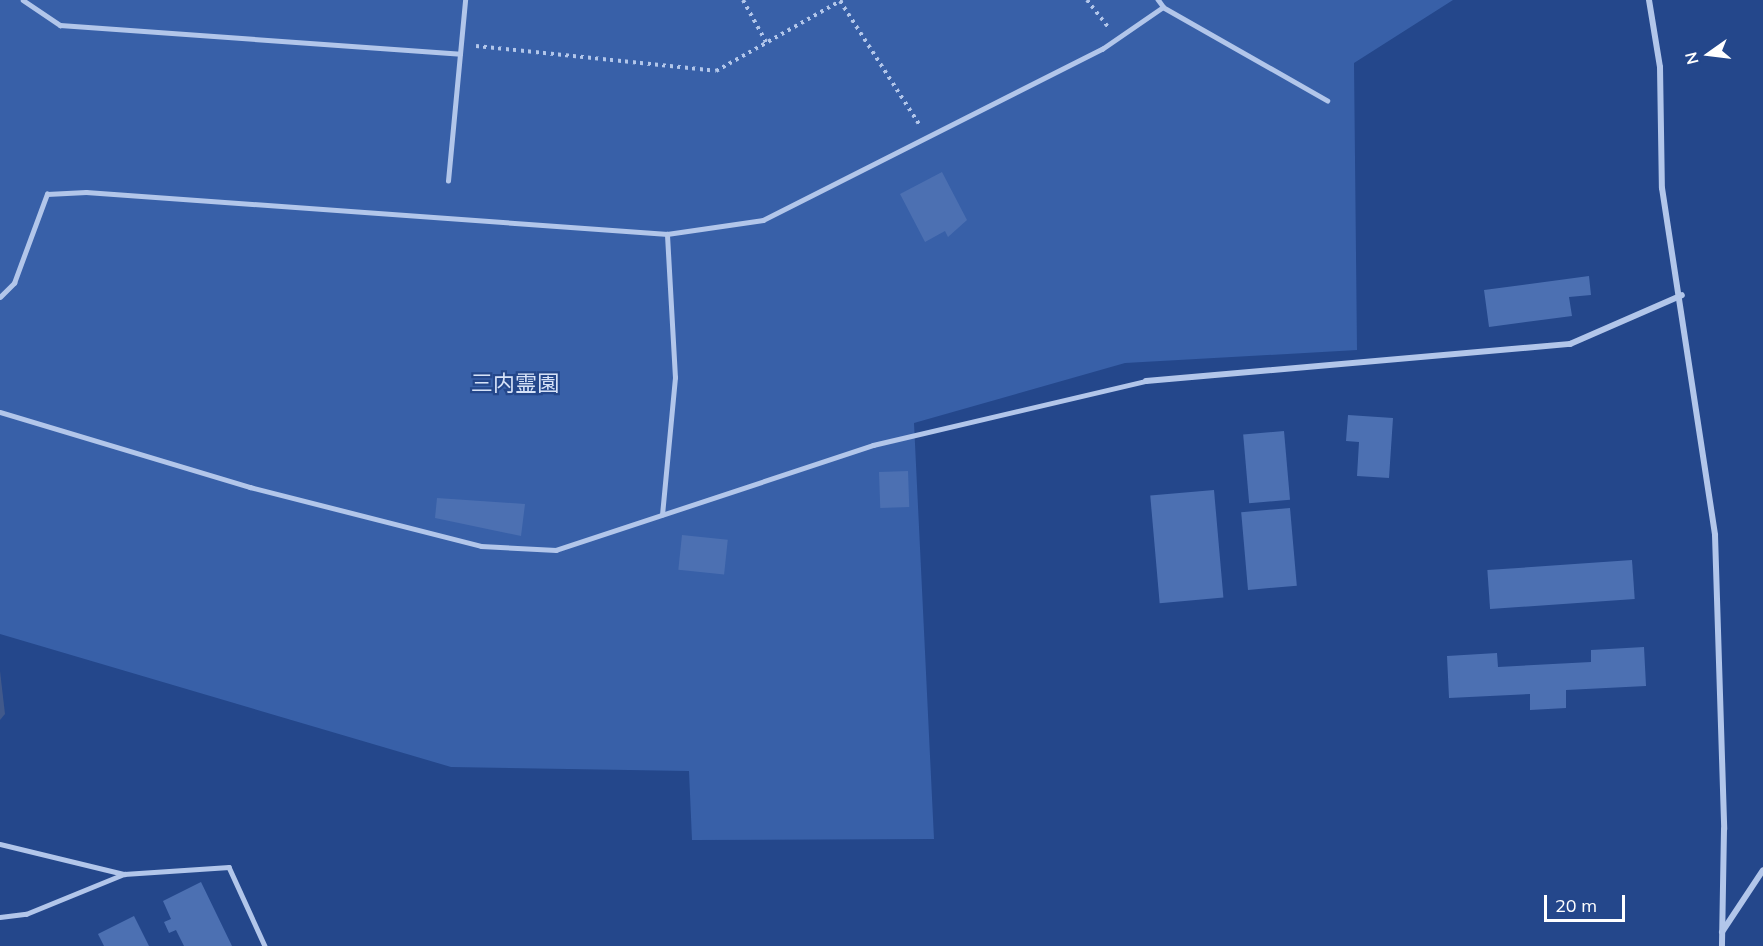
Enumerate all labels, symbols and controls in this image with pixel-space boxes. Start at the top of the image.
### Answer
north arrow [1679,24,1739,84]
text: N [1680,50,1703,67]
park label: 三内霊園 [471,371,559,397]
scale bar [1547,883,1628,921]
text: 20 m [1555,894,1597,917]

